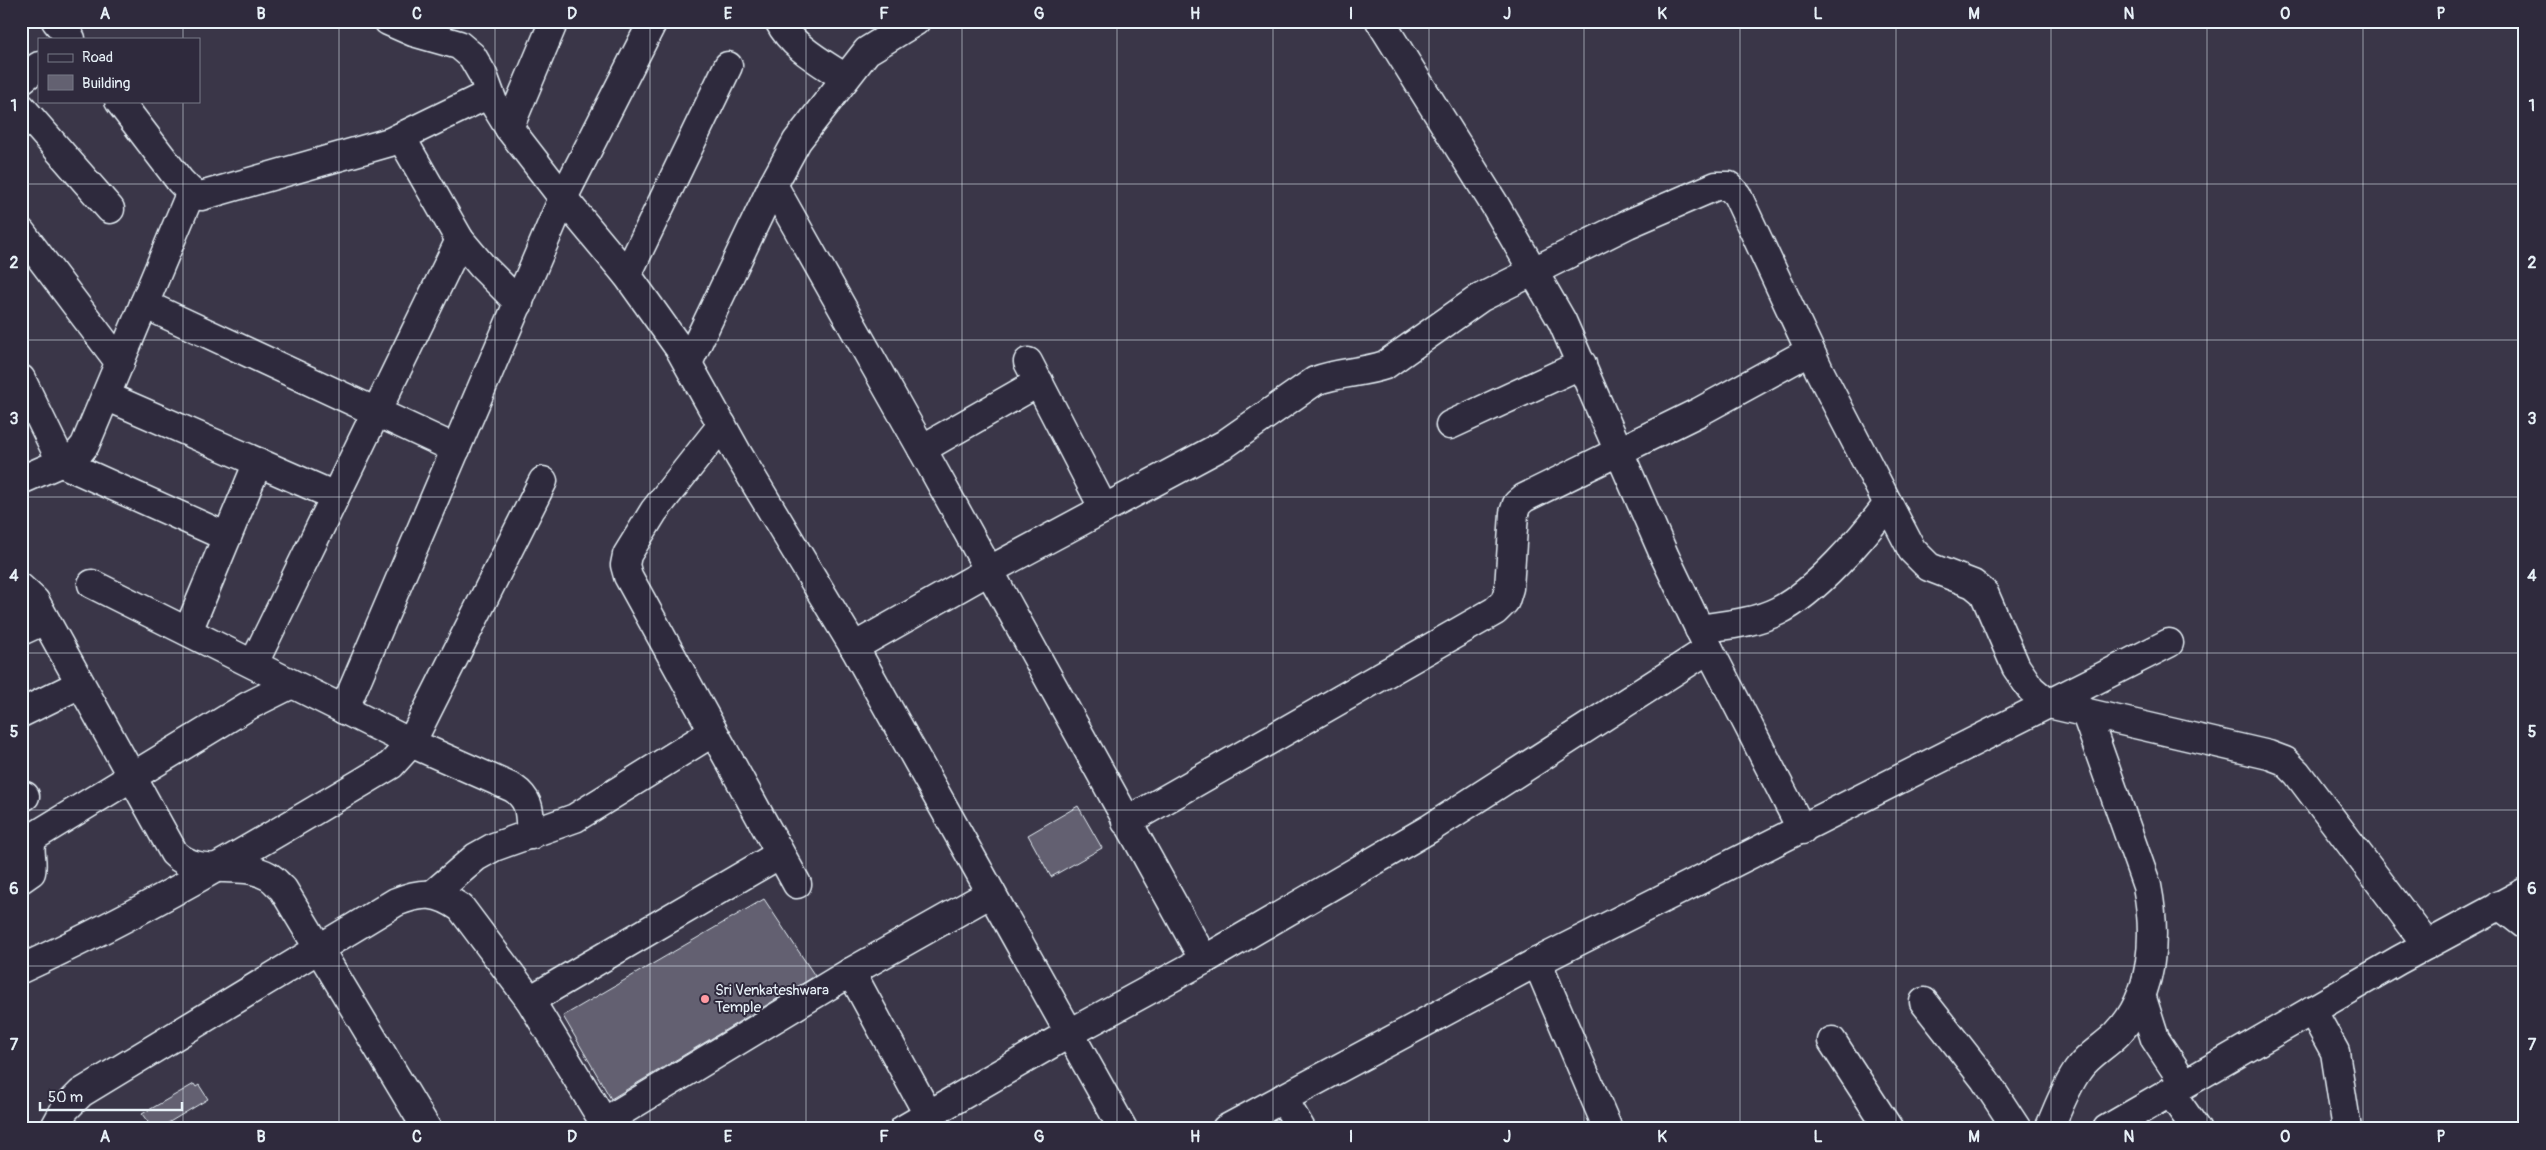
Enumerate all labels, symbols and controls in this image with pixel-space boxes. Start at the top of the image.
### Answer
text: A [100,4,111,24]
text: B [256,4,266,24]
text: C [412,4,422,24]
text: D [567,4,577,24]
text: E [724,4,733,24]
text: F [879,4,889,24]
text: G [1034,4,1045,24]
text: H [1190,4,1200,24]
text: I [1349,4,1353,24]
text: J [1503,4,1511,24]
text: K [1657,4,1667,24]
text: L [1813,4,1823,24]
text: M [1968,4,1980,24]
text: N [2124,4,2135,24]
text: O [2280,4,2290,24]
text: P [2437,4,2446,24]
legend [38,38,200,102]
text: Road [82,48,113,67]
text: Building [82,74,130,93]
text: 1 [11,96,17,116]
text: 1 [2529,96,2535,116]
text: 2 [10,253,19,273]
text: 2 [2528,253,2537,273]
text: 3 [10,409,19,429]
text: 3 [2528,409,2537,429]
text: 4 [9,566,19,586]
text: 4 [2527,566,2537,586]
text: 5 [10,722,19,742]
text: 5 [2528,722,2537,742]
text: 6 [9,879,19,899]
text: 6 [2527,879,2537,899]
place label: Sri Venkateshwara Temple [715,981,829,1017]
marker: Sri Venkateshwara Temple [699,993,711,1005]
text: 7 [10,1035,19,1055]
text: 7 [2528,1035,2537,1055]
scale bar [40,1080,182,1112]
text: 50 m [48,1088,83,1107]
text: A [100,1127,111,1147]
text: B [256,1127,266,1147]
text: C [412,1127,422,1147]
text: D [567,1127,577,1147]
text: E [724,1127,733,1147]
text: F [879,1127,889,1147]
text: G [1034,1127,1045,1147]
text: H [1190,1127,1200,1147]
text: I [1349,1127,1353,1147]
text: J [1503,1127,1511,1147]
text: K [1657,1127,1667,1147]
text: L [1813,1127,1823,1147]
text: M [1968,1127,1980,1147]
text: N [2124,1127,2135,1147]
text: O [2280,1127,2290,1147]
text: P [2437,1127,2446,1147]

